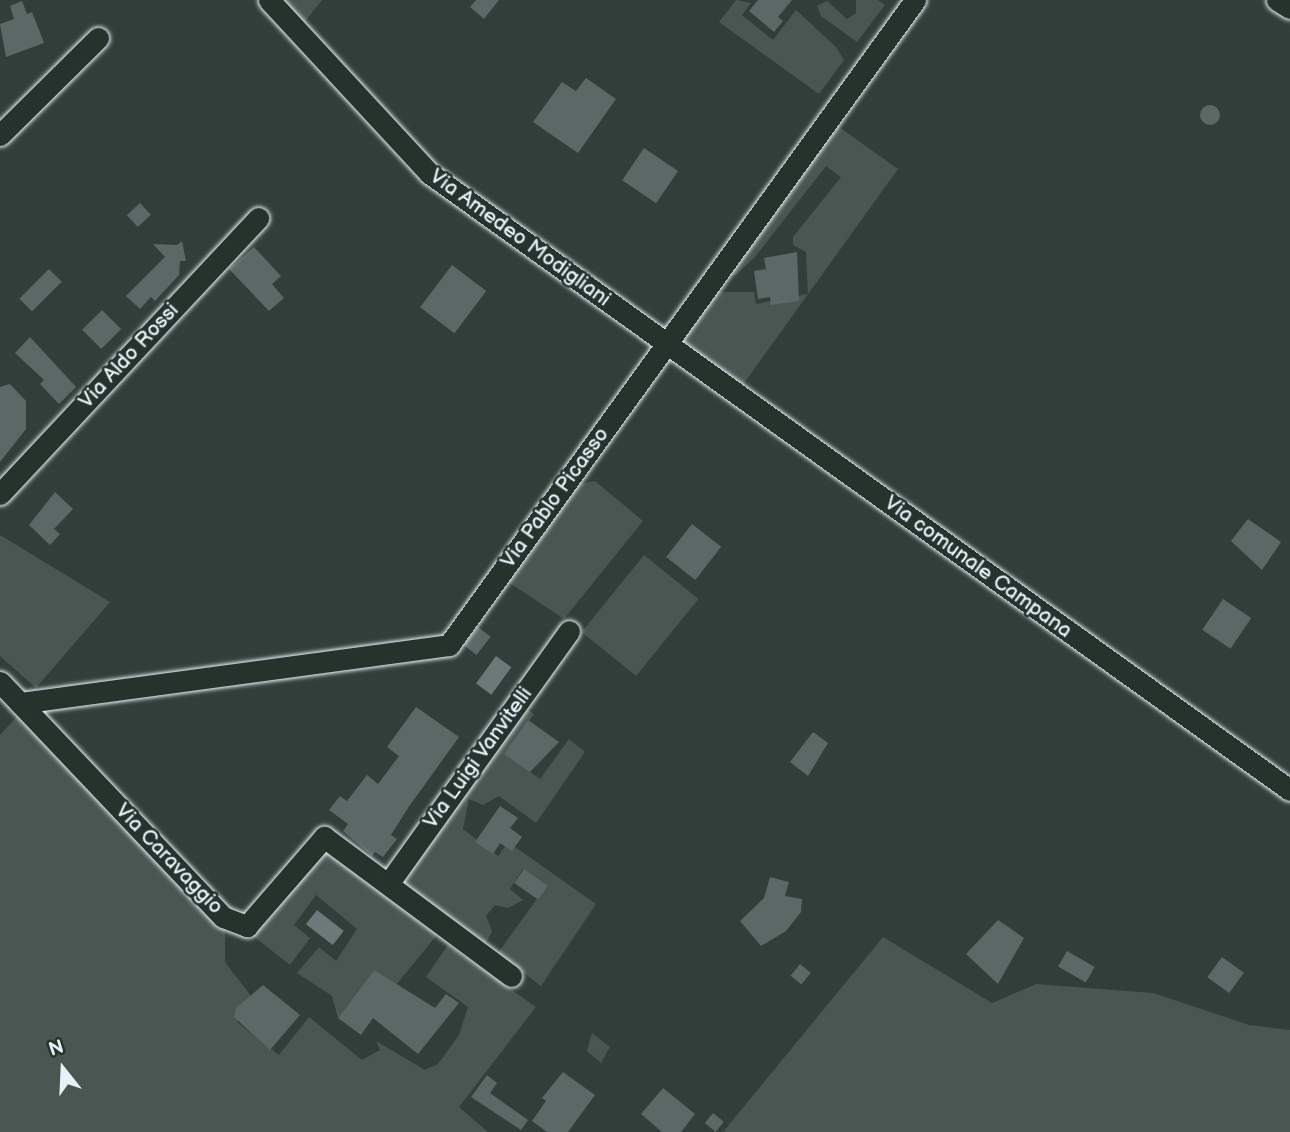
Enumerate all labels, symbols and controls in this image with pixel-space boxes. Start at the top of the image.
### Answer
street label: Via Amedeo Modigliani [425,164,615,312]
street label: Via Aldo Rossi [74,298,184,414]
street label: Via Pablo Picasso [496,423,614,573]
street label: Via comunale Campana [879,490,1077,644]
street label: Via Luigi Vanvitelli [418,682,538,834]
street label: Via Caravaggio [110,798,228,920]
north arrow [28,1034,98,1104]
text: N [46,1035,67,1062]

